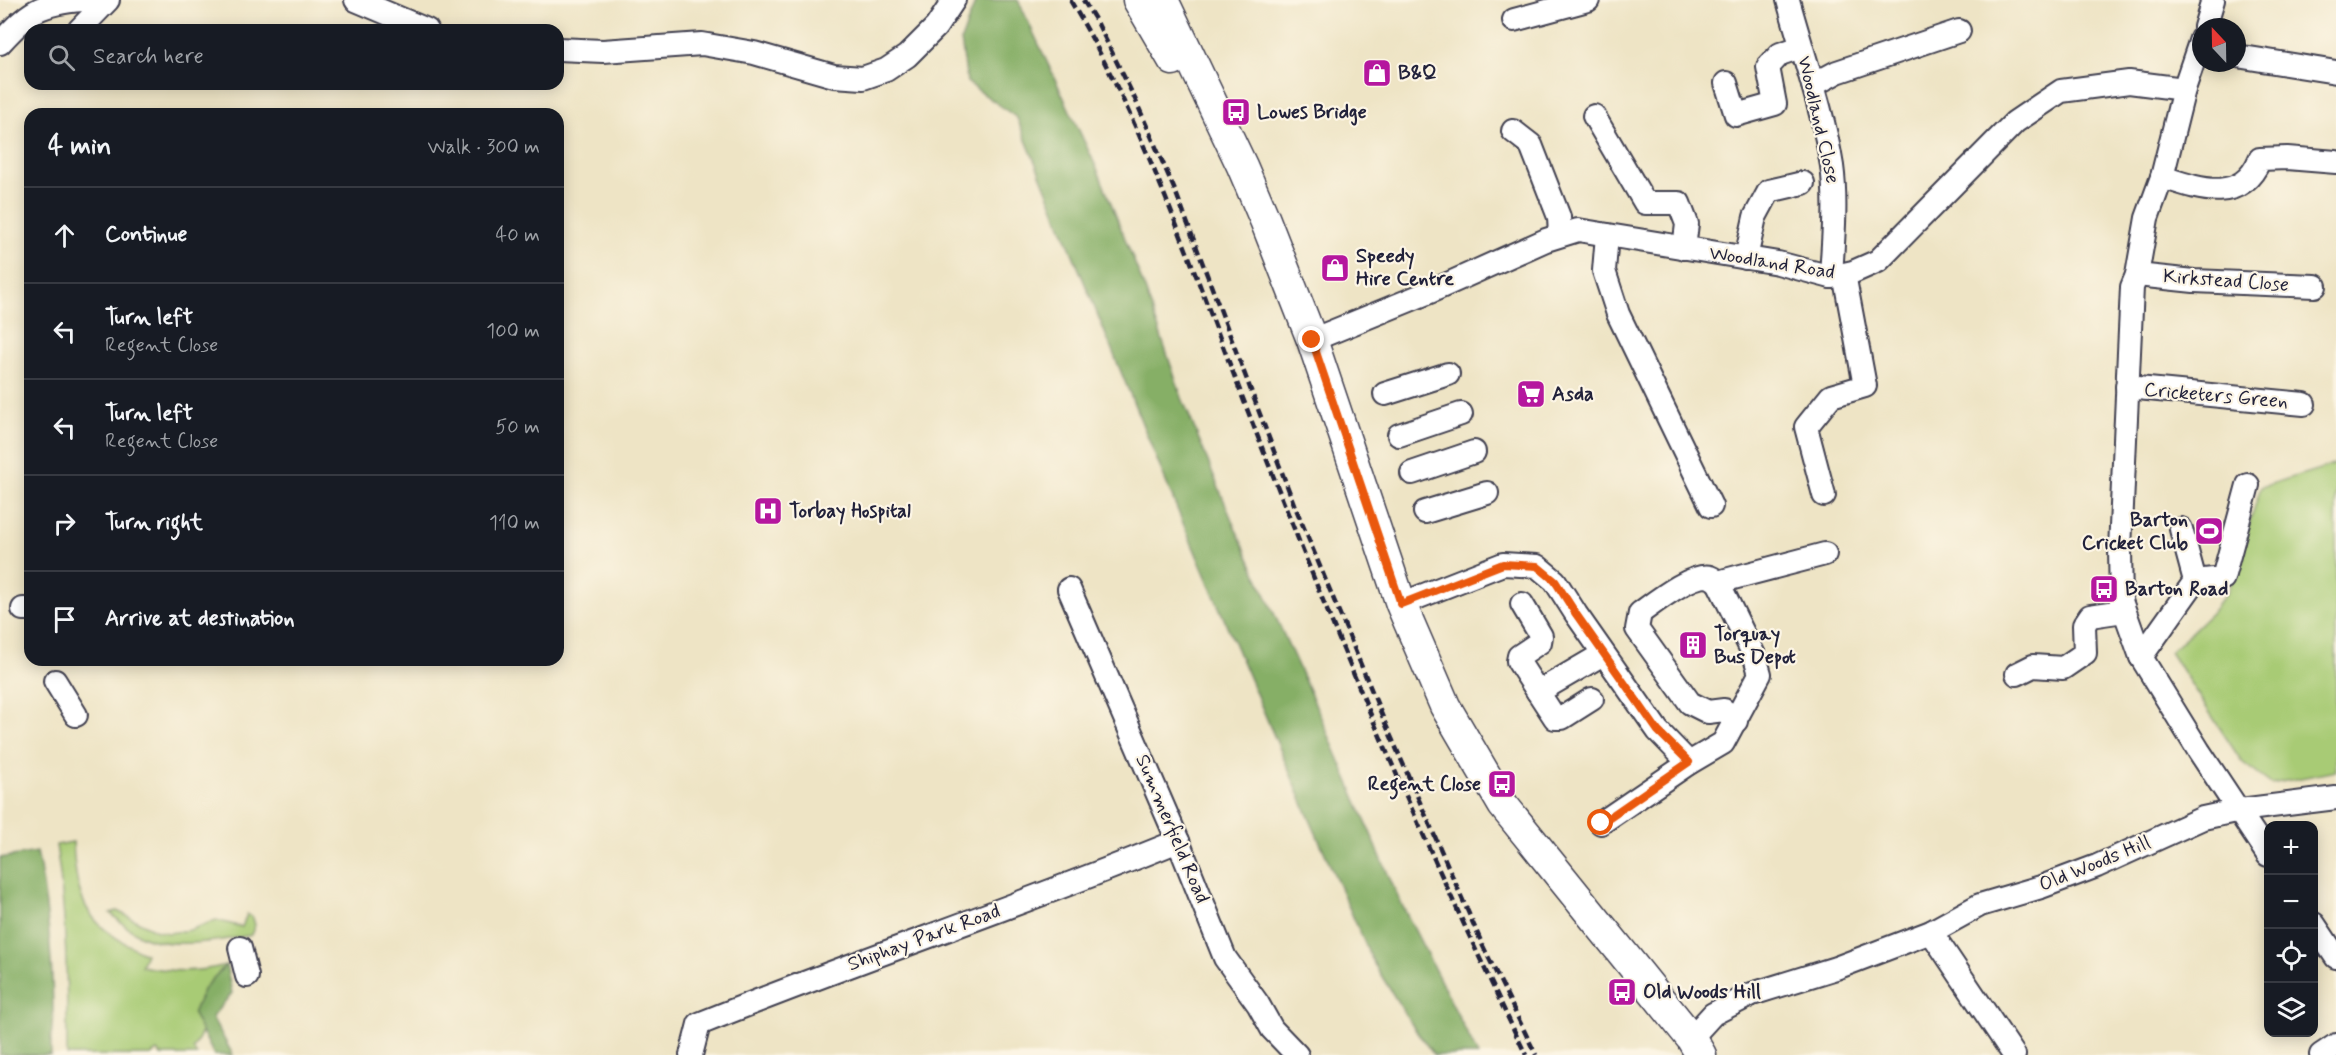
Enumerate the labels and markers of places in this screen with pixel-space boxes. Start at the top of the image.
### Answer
shop icon: B&Q [1361,57,1393,89]
place label: B&Q [1398,60,1437,87]
bus stop icon: Lowes Bridge [1220,96,1252,128]
place label: Lowes Bridge [1257,99,1367,126]
place label: Speedy Hire Centre [1356,243,1454,293]
shop icon: Speedy Hire Centre [1319,252,1351,284]
supermarket icon: Asda [1515,378,1547,410]
place label: Asda [1552,381,1594,408]
hospital icon: Torbay Hospital [752,495,784,527]
place label: Torbay Hospital [789,498,911,525]
place label: Barton Cricket Club [2082,507,2188,557]
sports icon: Barton Cricket Club [2193,515,2225,547]
bus stop icon: Barton Road [2088,573,2120,605]
place label: Barton Road [2125,576,2228,603]
place label: Torquay Bus Depot [1714,621,1796,671]
building icon: Torquay Bus Depot [1677,629,1709,661]
bus stop icon: Regent Close [1486,768,1518,800]
place label: Regent Close [1368,771,1481,800]
bus stop icon: Old Woods Hill [1606,976,1638,1008]
place label: Old Woods Hill [1643,979,1761,1006]

